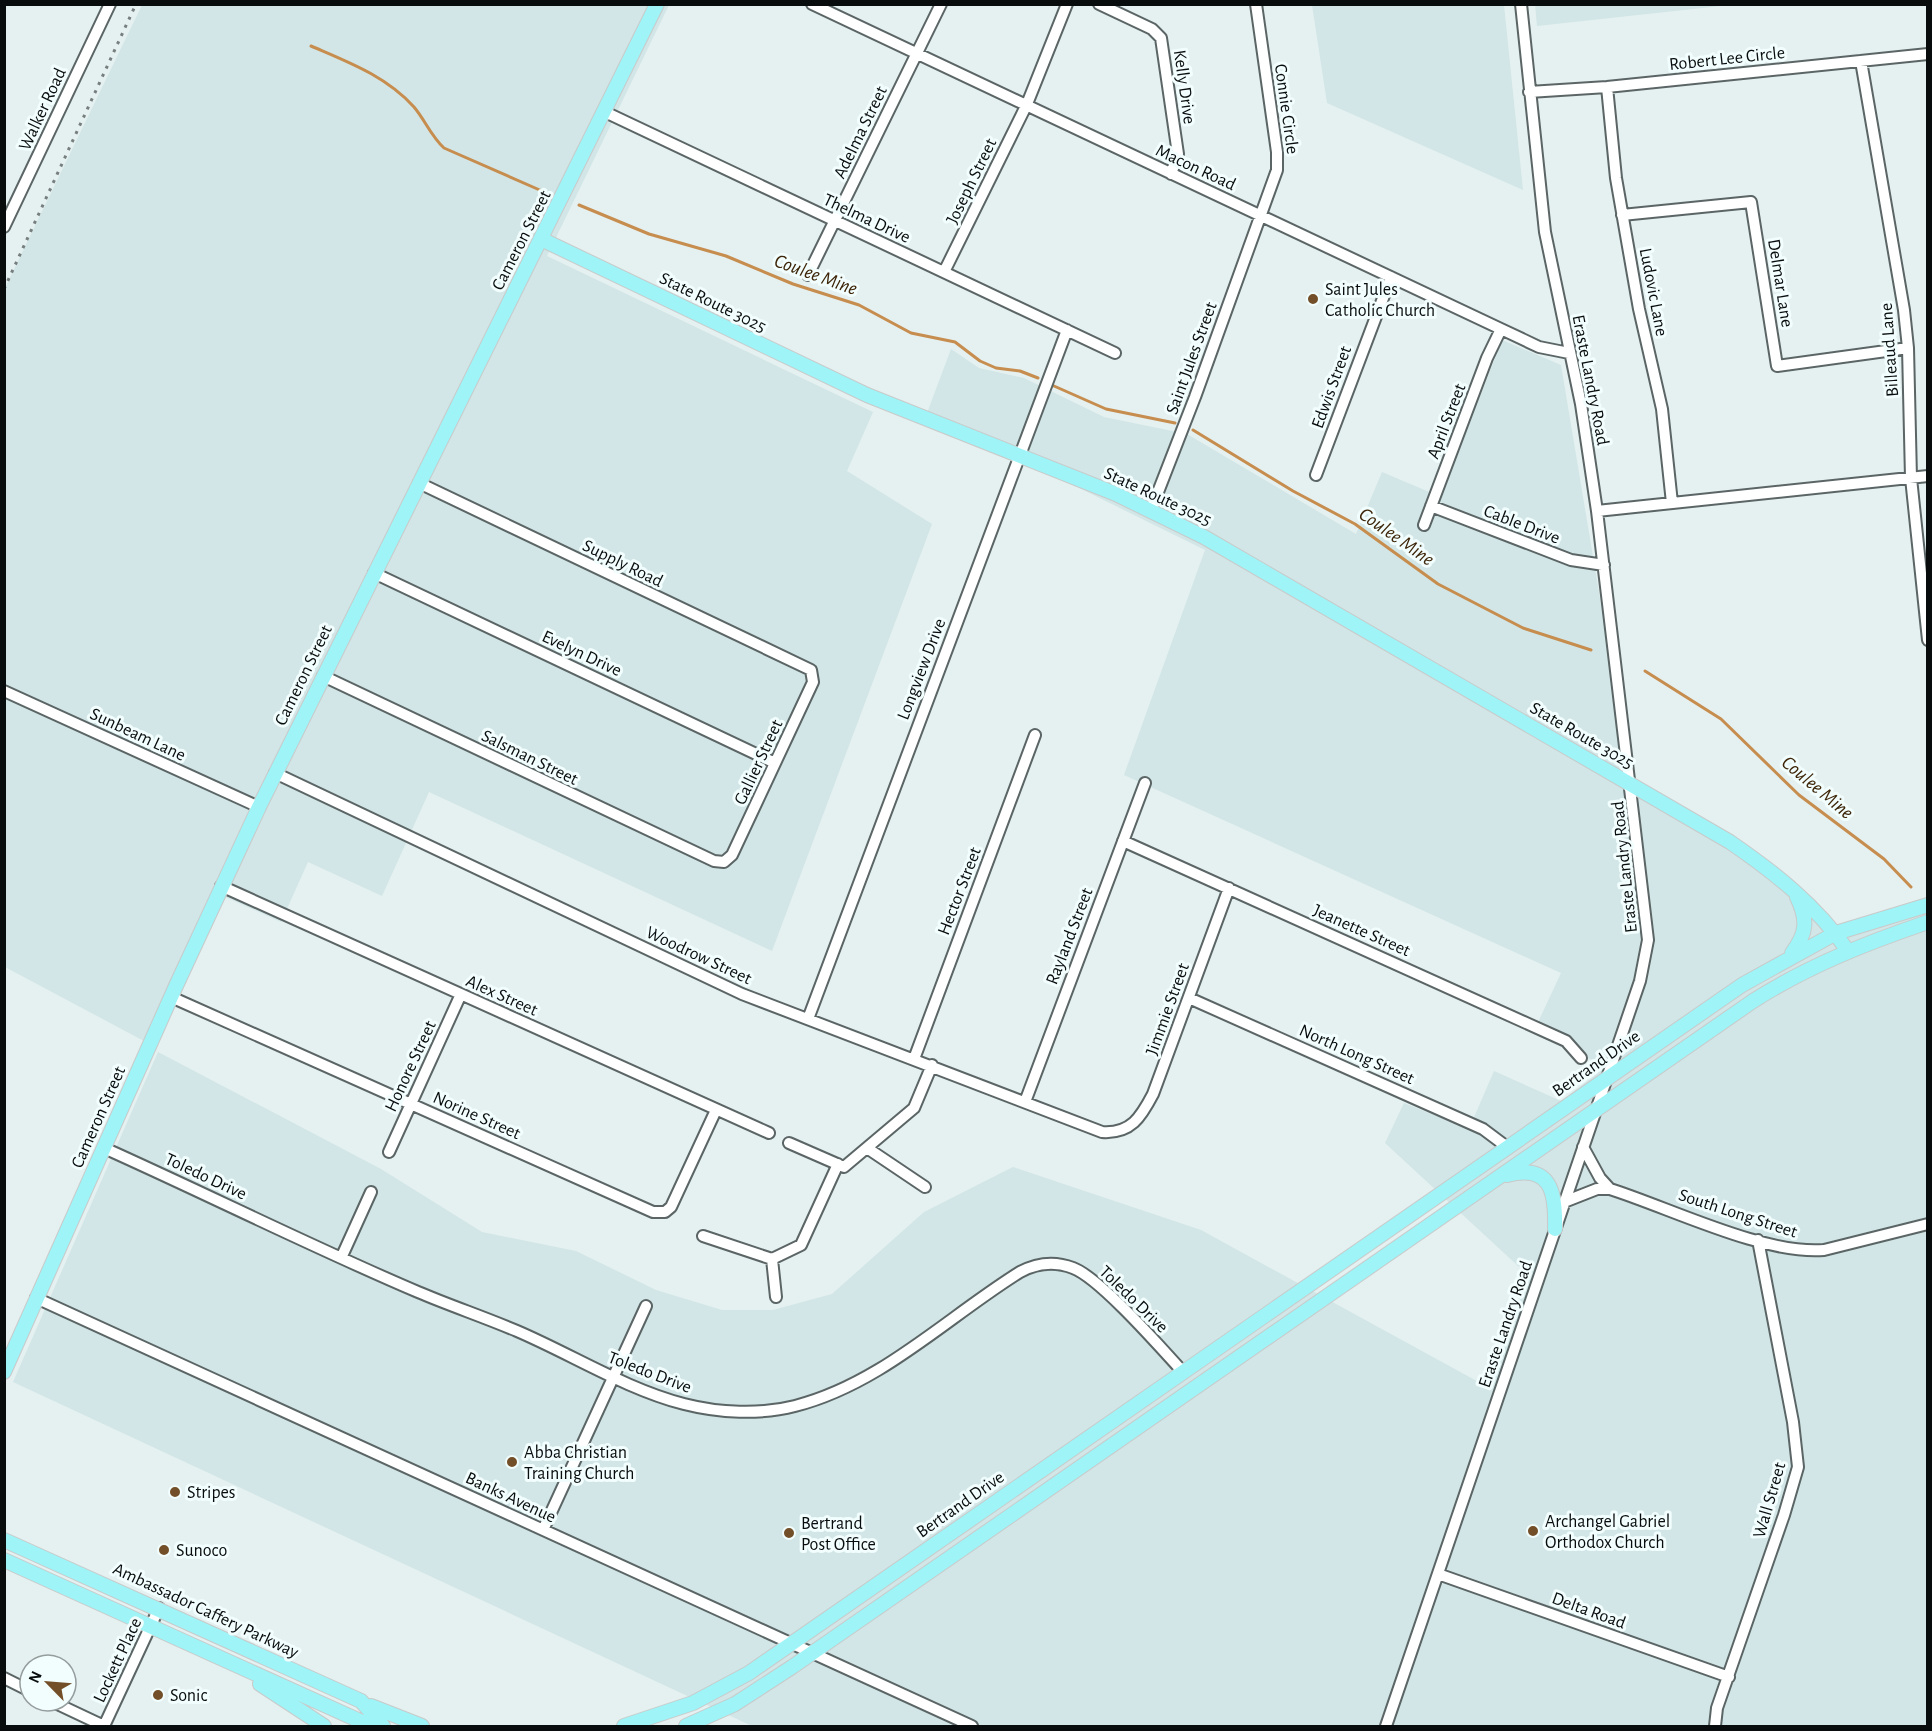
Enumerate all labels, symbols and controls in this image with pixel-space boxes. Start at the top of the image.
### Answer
street label: Robert Lee Circle [1668,44,1786,74]
street label: Kelly Drive [1170,49,1198,125]
street label: Connie Circle [1271,63,1301,155]
street label: Walker Road [16,65,70,153]
street label: Adelma Street [831,83,891,181]
street label: Joseph Street [943,136,1000,227]
street label: Macon Road [1153,142,1238,194]
street label: Cameron Street [489,187,555,293]
street label: Thelma Drive [820,191,913,247]
street label: Delmar Lane [1764,238,1796,328]
street label: Ludovic Lane [1636,246,1670,338]
water label: Coulee Mine [772,251,860,299]
street label: State Route 3025 [656,269,769,336]
place label: Saint Jules Catholic Church [1325,281,1435,320]
marker: Saint Jules Catholic Church [1306,292,1320,306]
street label: Saint Jules Street [1163,300,1221,417]
street label: Billeaud Lane [1878,302,1902,398]
street label: Eraste Landry Road [1569,313,1612,447]
street label: Edwis Street [1309,344,1355,431]
street label: April Street [1424,381,1470,461]
street label: State Route 3025 [1101,464,1214,530]
street label: Cable Drive [1481,502,1562,548]
water label: Coulee Mine [1355,504,1438,570]
street label: Supply Road [580,537,666,591]
street label: Longview Drive [894,616,949,722]
street label: Cameron Street [272,622,336,728]
street label: Evelyn Drive [539,628,624,680]
street label: State Route 3025 [1527,699,1636,773]
street label: Sunbeam Lane [87,705,188,765]
street label: Gallier Street [731,717,787,808]
street label: Salsman Street [479,727,581,789]
water label: Coulee Mine [1778,752,1857,824]
street label: Eraste Landry Road [1609,800,1641,934]
street label: Hector Street [935,845,985,938]
street label: Rayland Street [1043,885,1097,987]
street label: Jeanette Street [1310,902,1413,960]
street label: Woodrow Street [643,924,754,988]
street label: Jimmie Street [1143,961,1193,1058]
street label: Alex Street [463,972,540,1020]
street label: Honore Street [382,1018,440,1115]
street label: North Long Street [1296,1022,1417,1088]
street label: Bertrand Drive [1550,1027,1644,1100]
street label: Cameron Street [68,1064,129,1171]
street label: Norine Street [430,1089,523,1143]
street label: Toledo Drive [162,1150,249,1204]
street label: South Long Street [1676,1186,1799,1242]
street label: Eraste Landry Road [1476,1259,1536,1390]
street label: Toledo Drive [1095,1263,1171,1337]
street label: Toledo Drive [605,1349,694,1397]
place label: Abba Christian Training Church [524,1444,634,1483]
marker: Abba Christian Training Church [505,1455,519,1469]
street label: Wall Street [1751,1460,1789,1540]
street label: Bertrand Drive [914,1468,1008,1541]
street label: Banks Avenue [463,1469,559,1527]
place label: Stripes [187,1484,236,1502]
marker: Stripes [168,1485,182,1499]
place label: Archangel Gabriel Orthodox Church [1545,1513,1670,1552]
place label: Bertrand Post Office [801,1515,876,1554]
marker: Archangel Gabriel Orthodox Church [1526,1524,1540,1538]
marker: Bertrand Post Office [782,1526,796,1540]
place label: Sunoco [176,1542,228,1560]
marker: Sunoco [157,1543,171,1557]
street label: Ambassador Caffery Parkway [110,1560,301,1662]
street label: Delta Road [1549,1589,1628,1633]
street label: Lockett Place [91,1615,145,1705]
north arrow [18,1653,78,1713]
text: N [26,1669,45,1686]
place label: Sonic [170,1687,207,1705]
marker: Sonic [151,1688,165,1702]

